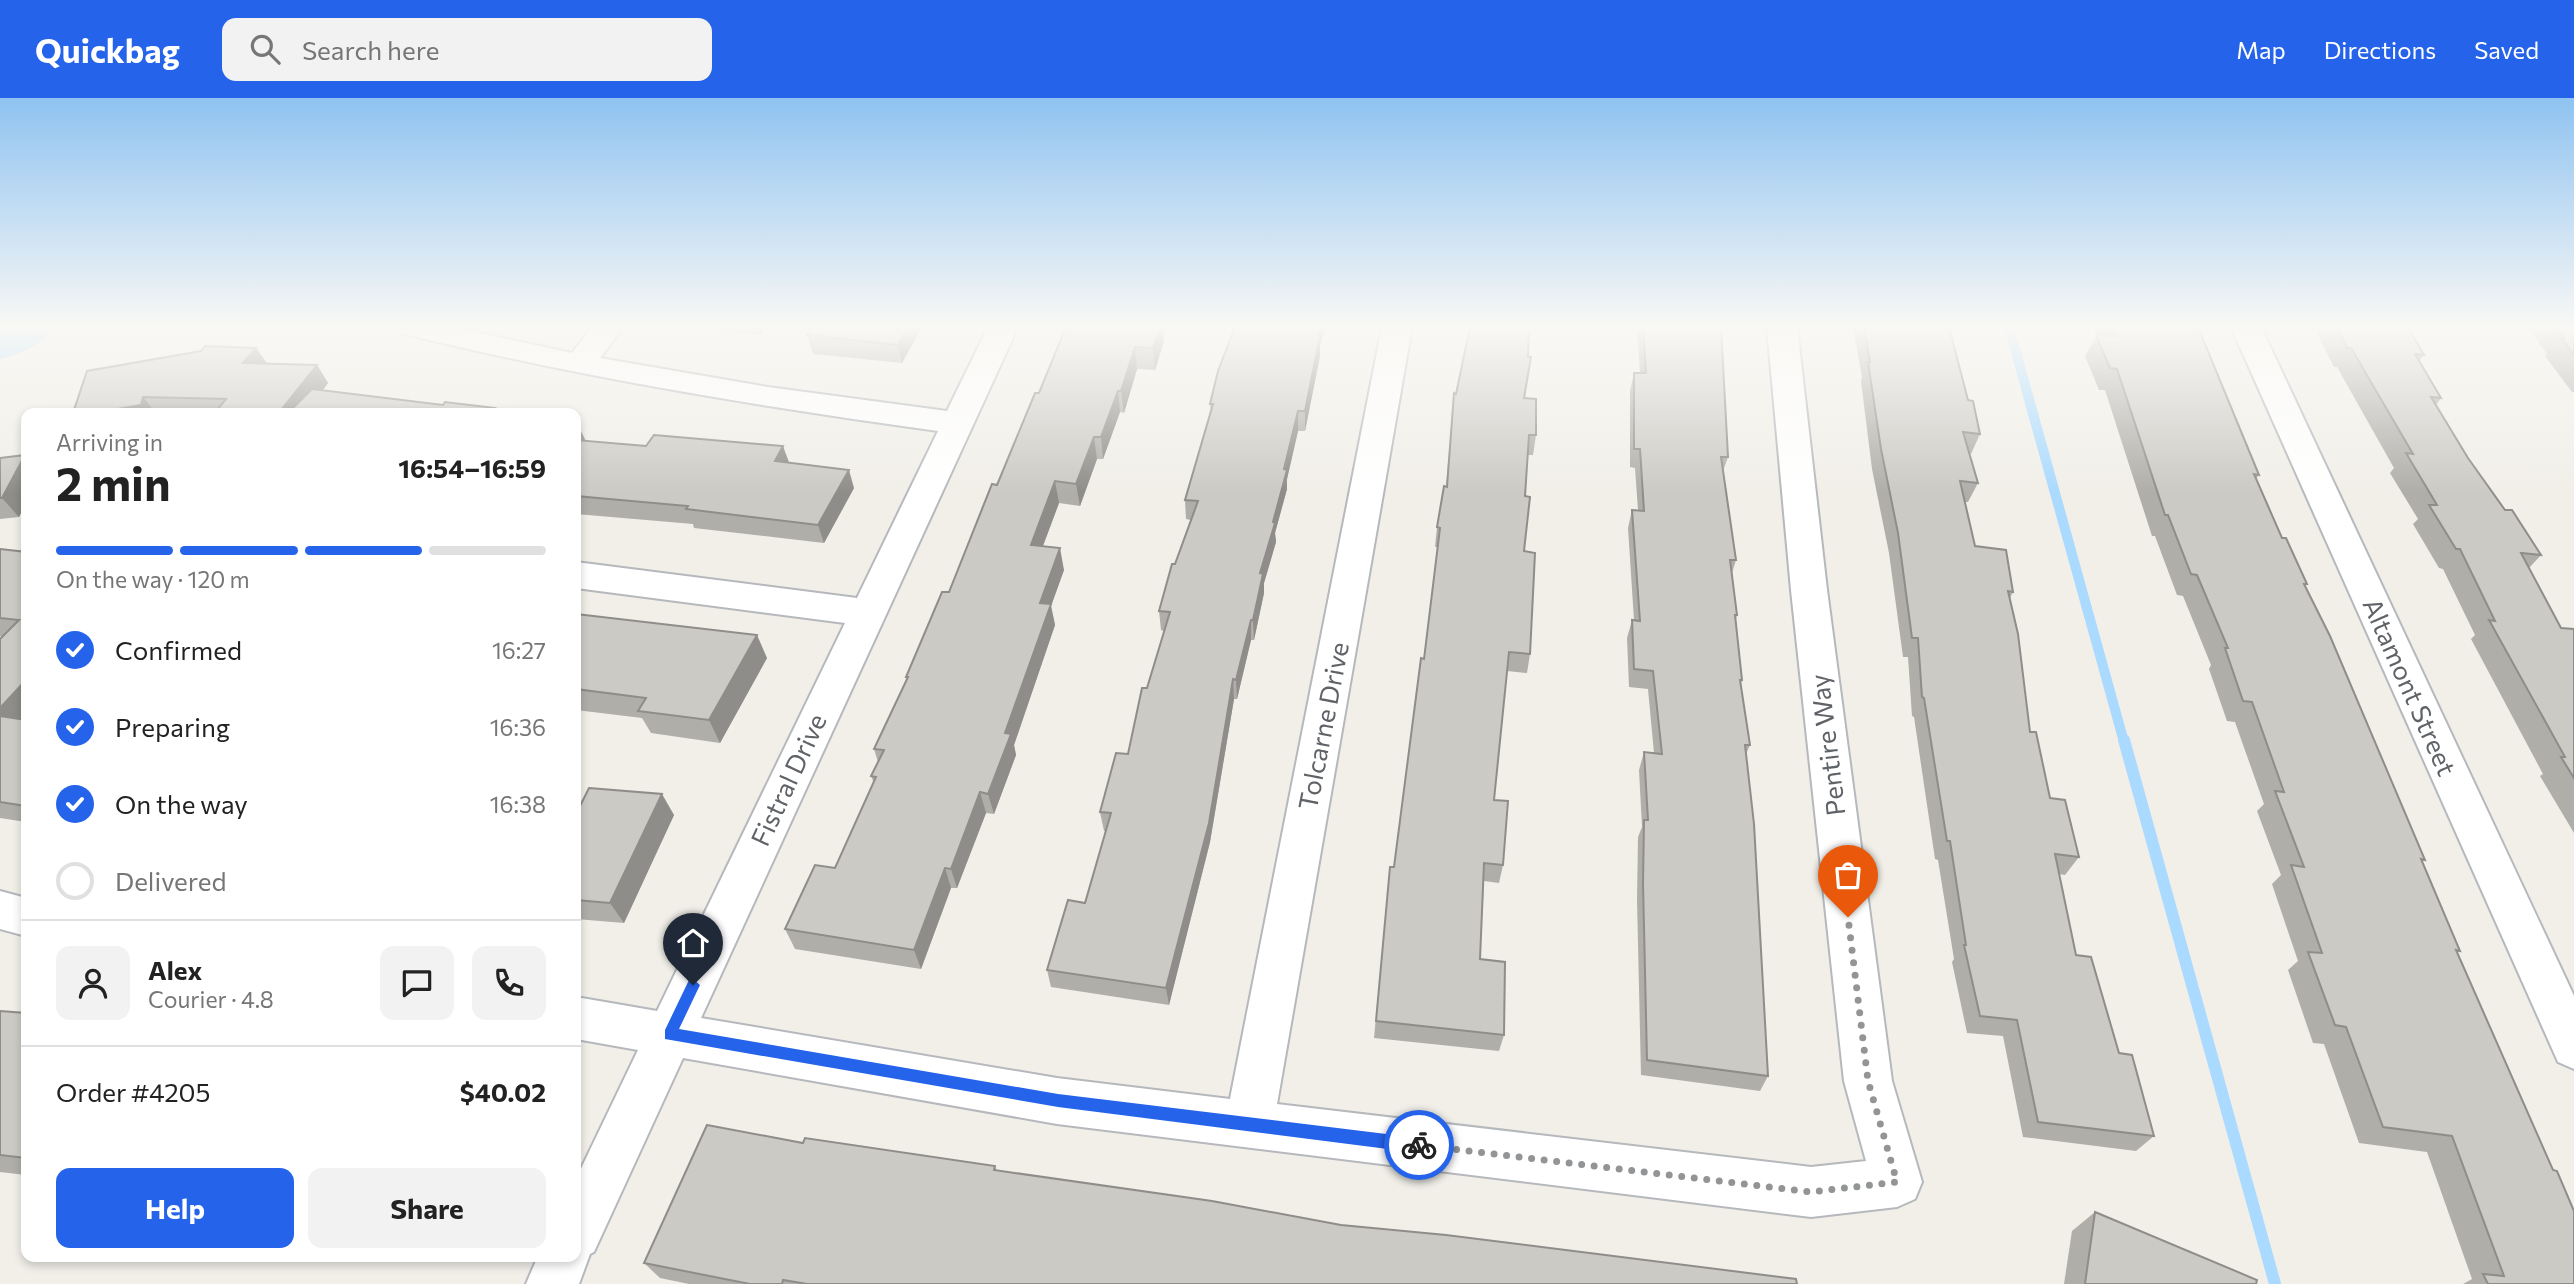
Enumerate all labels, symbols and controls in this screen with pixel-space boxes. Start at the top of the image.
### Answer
search box [222,18,712,81]
text: Quickbag [35,29,180,70]
icon: search [246,30,284,68]
text: Search here [302,34,439,65]
text: Map [2236,35,2286,64]
text: Directions [2324,35,2436,64]
text: Saved [2474,35,2539,64]
text: Arriving in [56,428,163,456]
text: 16:54–16:59 [398,452,546,483]
text: 2 min [56,454,171,510]
text: On the way · 120 m [56,565,250,593]
street label: Altamont Street [2357,593,2463,780]
icon: check [56,631,94,669]
text: Confirmed [115,634,242,665]
text: 16:27 [492,636,546,664]
street label: Tolcarne Drive [1291,639,1354,812]
street label: Pentire Way [1802,673,1851,818]
icon: check [56,708,94,746]
street label: Fistral Drive [744,708,832,850]
text: Preparing [115,711,230,742]
text: 16:36 [490,713,546,741]
icon: check [56,785,94,823]
text: On the way [115,788,248,819]
text: 16:38 [490,790,546,818]
pin [1818,845,1878,917]
icon: bag [1829,856,1867,894]
text: Delivered [115,865,226,896]
pin [663,913,723,985]
icon: home [674,924,712,962]
button: person [56,946,130,1020]
button: chat [380,946,454,1020]
button: phone [472,946,546,1020]
text: Alex [148,954,202,985]
text: Courier · 4.8 [148,985,274,1013]
text: Order #4205 [56,1076,211,1107]
text: $40.02 [460,1076,546,1107]
courier [1384,1110,1454,1180]
icon: bike [1400,1126,1438,1164]
button: Help [56,1168,294,1248]
button: Share [308,1168,546,1248]

